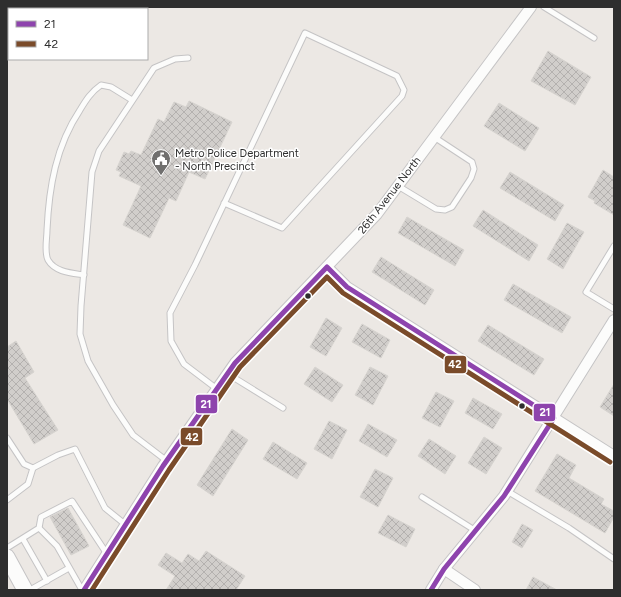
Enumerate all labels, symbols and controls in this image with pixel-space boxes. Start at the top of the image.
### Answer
legend [8,8,148,60]
text: 21 [44,17,56,31]
text: 42 [44,37,58,51]
place label: Metro Police Department - North Precinct [175,147,299,173]
public building icon: Metro Police Department - North Precinct [150,148,172,176]
street label: 26th Avenue North [355,154,424,236]
unlabelled marker [303,291,313,301]
line badge: 42 [444,355,467,374]
text: 42 [448,358,462,371]
line badge: 21 [195,394,218,414]
text: 21 [200,398,212,411]
unlabelled marker [517,401,527,411]
line badge: 21 [533,403,556,422]
text: 21 [539,406,551,419]
line badge: 42 [180,427,203,446]
text: 42 [185,431,199,444]

